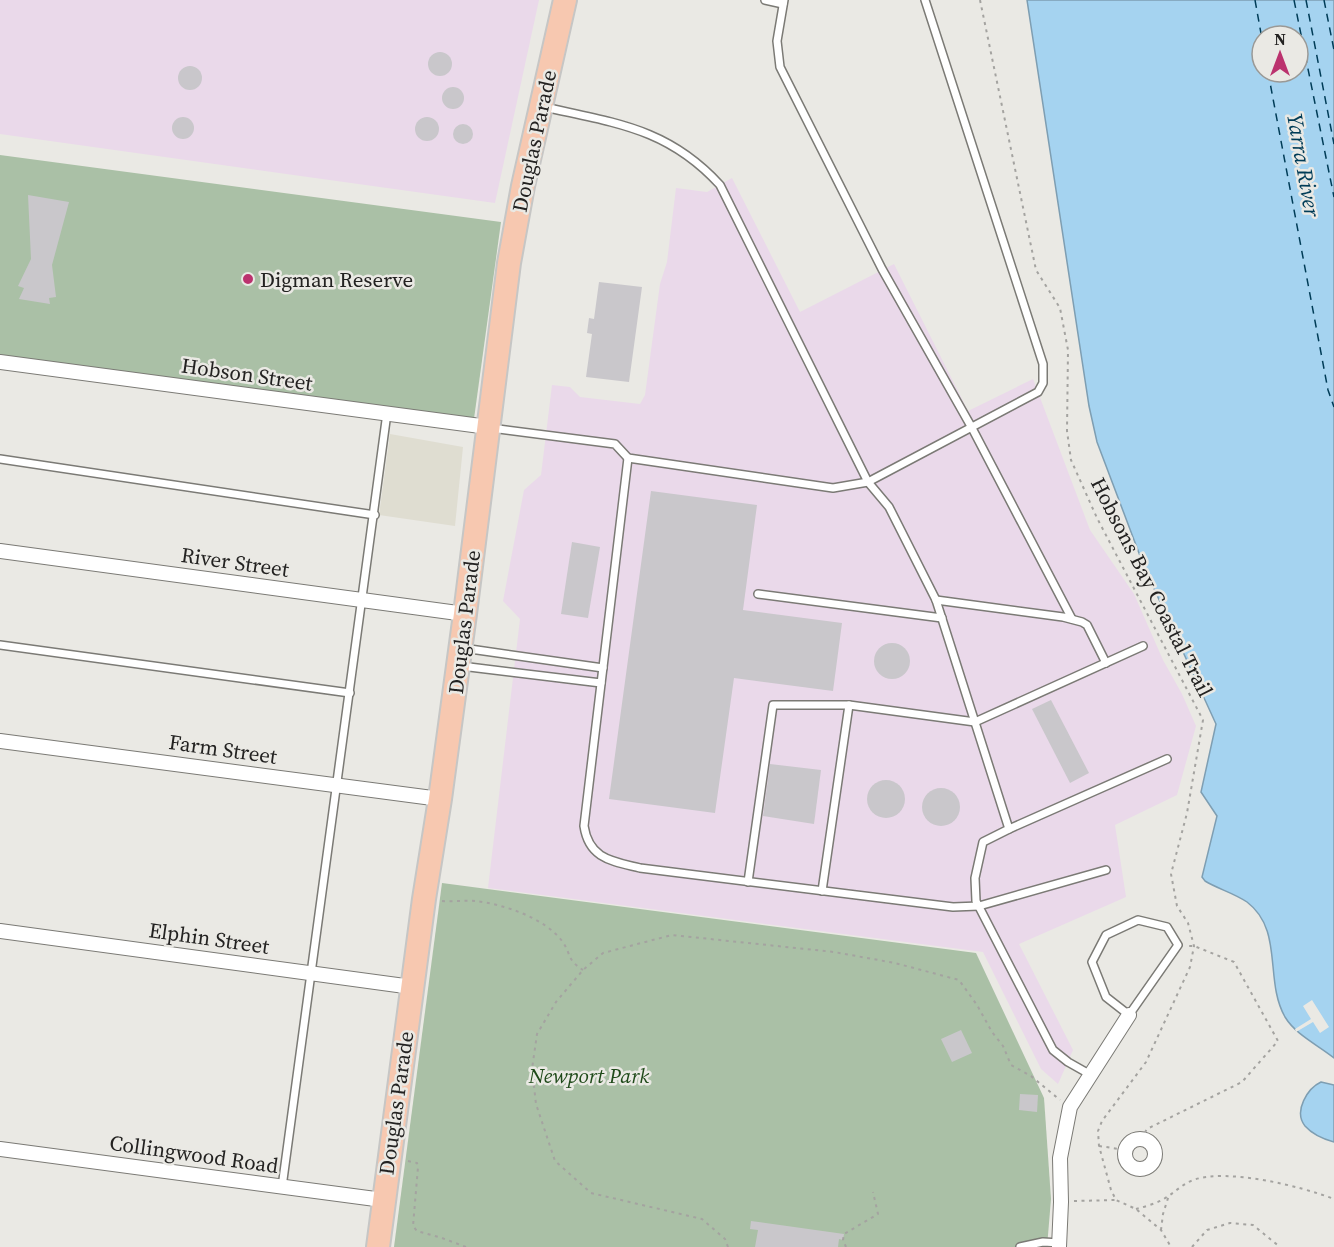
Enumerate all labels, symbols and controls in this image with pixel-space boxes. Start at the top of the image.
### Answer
north arrow [1250,24,1310,84]
text: N [1274,28,1286,50]
street label: Douglas Parade [505,67,563,215]
water label: Yarra River [1280,111,1328,220]
place label: Digman Reserve [260,265,413,294]
marker: Digman Reserve [241,272,255,286]
street label: Hobson Street [180,350,315,398]
street label: Hobsons Bay Coastal Trail [1084,472,1220,702]
street label: River Street [179,540,291,584]
street label: Douglas Parade [441,548,487,696]
street label: Farm Street [167,727,279,771]
street label: Elphin Street [147,915,271,961]
street label: Douglas Parade [372,1029,420,1177]
park label: Newport Park [528,1061,649,1090]
street label: Collingwood Road [108,1128,280,1180]

